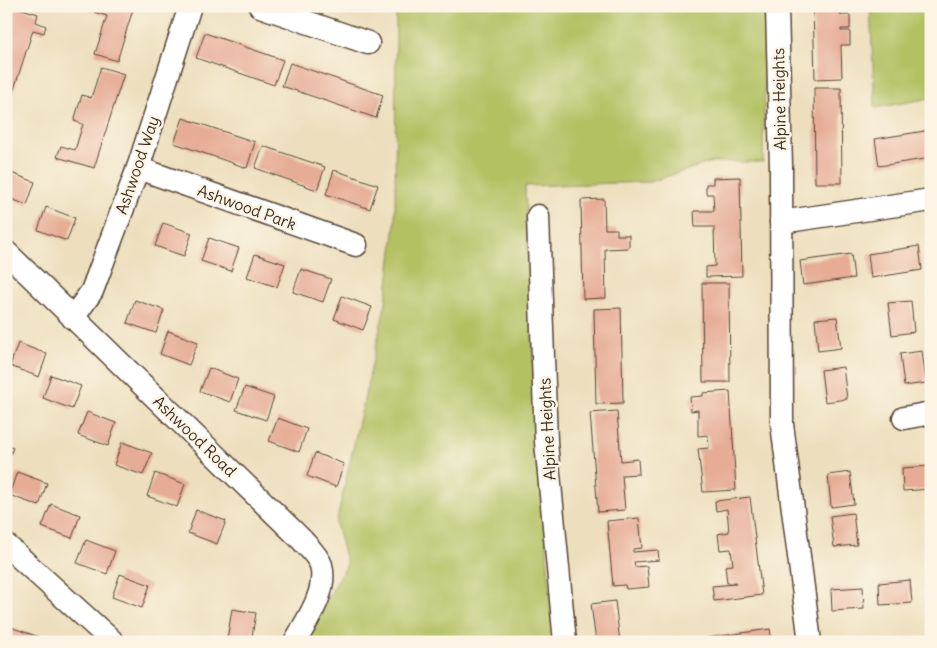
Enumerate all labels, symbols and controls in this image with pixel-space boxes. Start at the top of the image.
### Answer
street label: Alpine Heights [768,48,790,150]
street label: Ashwood Way [111,113,163,217]
street label: Ashwood Park [195,180,299,234]
street label: Alpine Heights [534,377,560,481]
street label: Ashwood Road [149,391,241,481]

